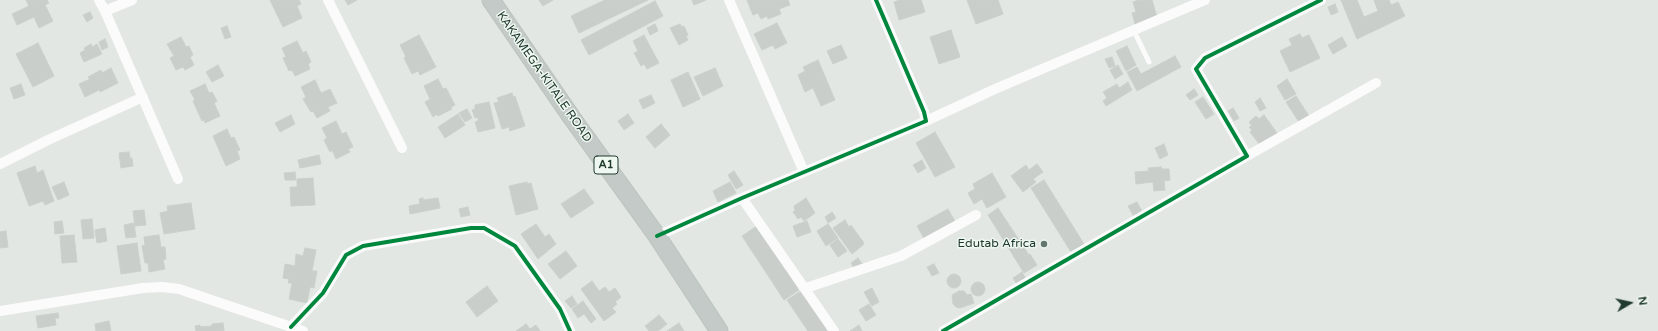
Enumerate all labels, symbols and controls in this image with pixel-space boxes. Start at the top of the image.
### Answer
street label: KAKAMEGA-KITALE ROAD [493,9,595,145]
road number: A1 [594,156,618,174]
place label: Edutab Africa [958,237,1036,251]
marker: Edutab Africa [1039,239,1049,249]
north arrow [1610,283,1650,323]
text: N [1635,296,1649,306]

